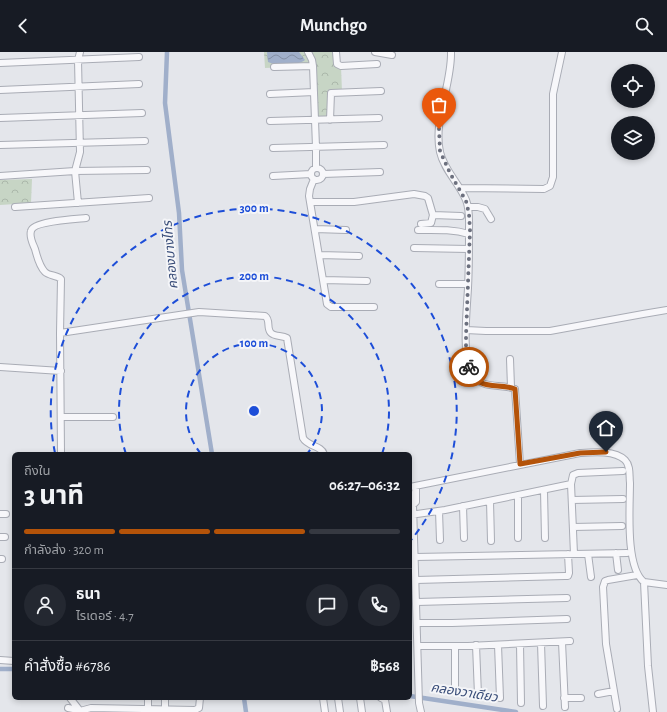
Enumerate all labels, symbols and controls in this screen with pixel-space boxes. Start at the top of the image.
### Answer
icon: back [12,15,34,37]
icon: search [633,15,655,37]
text: Munchgo [300,17,367,35]
map controls [611,64,655,160]
button: locate [611,64,655,108]
pin [422,88,456,129]
icon: bag [428,94,450,116]
button: layers [611,116,655,160]
text: 300 m [239,202,269,214]
water label: คลองบางไทร [160,219,180,290]
text: 200 m [239,270,269,282]
text: 100 m [240,337,268,349]
courier [449,347,489,387]
icon: bike [458,356,480,378]
centre of rings [247,404,261,418]
pin [589,411,623,452]
icon: home [595,417,617,439]
text: ถึงใน [24,465,50,478]
text: 06:27–06:32 [329,478,400,493]
text: 3 นาที [24,483,84,509]
text: กำลังส่ง · 320 m [24,544,104,557]
button: person [24,584,66,626]
button: chat [306,584,348,626]
button: phone [358,584,400,626]
text: ธนา [76,587,101,602]
text: ไรเดอร์ · 4.7 [76,610,134,623]
text: คำสั่งซื้อ #6786 [24,659,111,674]
text: ฿568 [370,659,400,674]
water label: คลองวาเดียว [430,680,499,705]

